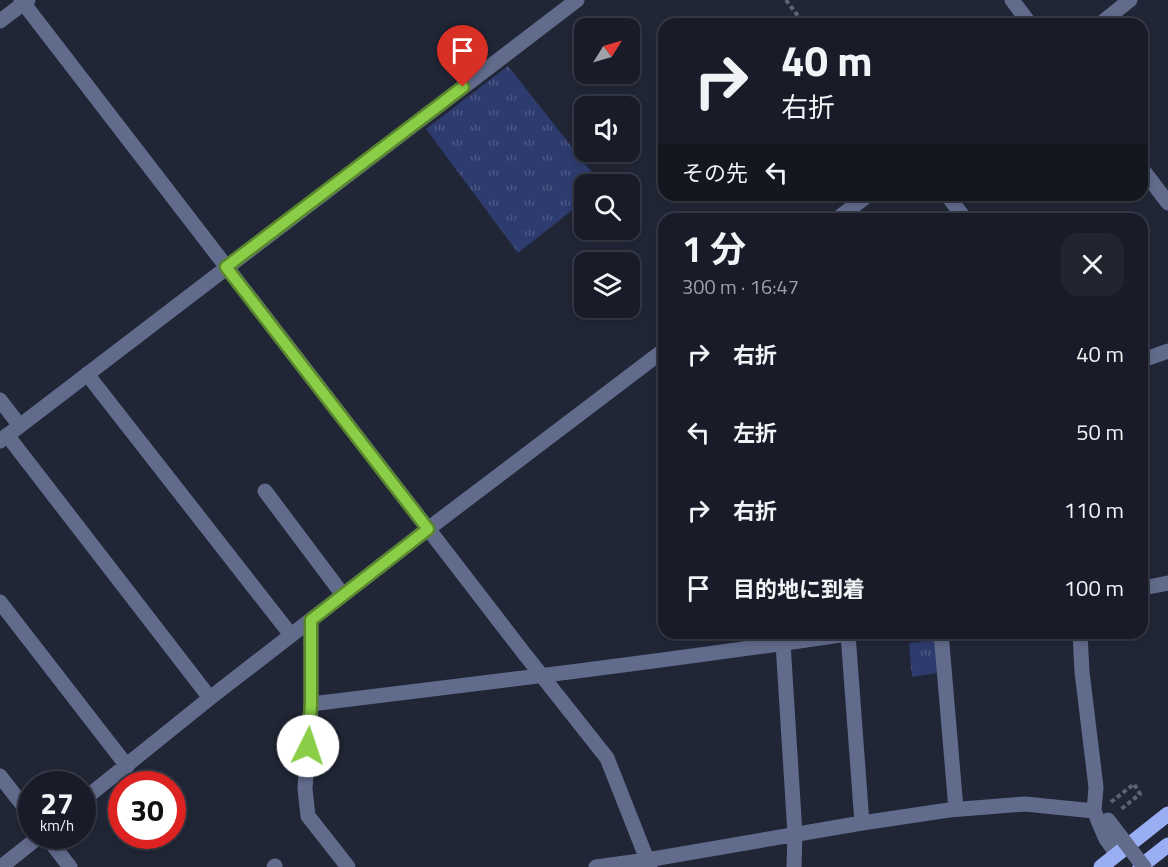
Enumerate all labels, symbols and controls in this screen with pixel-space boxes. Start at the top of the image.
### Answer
north arrow [574,18,640,84]
map controls [574,18,640,318]
pin [437,25,488,87]
text: 40 m [781,28,873,92]
icon: arrive [446,34,479,67]
icon: right [682,42,760,120]
text: 右折 [781,86,835,127]
button: sound [574,96,640,162]
text: その先 [682,156,748,190]
icon: left [760,156,793,189]
button: search [574,174,640,240]
text: 1 分 [682,221,746,276]
button: close [1061,233,1124,296]
button: layers [574,252,640,318]
text: 300 m · 16:47 [682,271,799,302]
text: 40 m [1076,337,1124,371]
icon: right [682,338,715,371]
text: 右折 [733,338,777,372]
text: 50 m [1076,415,1124,449]
icon: left [682,416,715,449]
text: 左折 [733,416,777,450]
text: 110 m [1064,493,1124,527]
icon: right [682,494,715,527]
text: 右折 [733,494,777,528]
text: 100 m [1064,571,1124,605]
icon: arrive [682,572,715,605]
text: 目的地に到着 [733,572,865,606]
position arrow [276,714,340,778]
speed limit sign: 30 [108,771,186,849]
text: 27 [40,780,74,826]
text: km/h [40,814,74,837]

